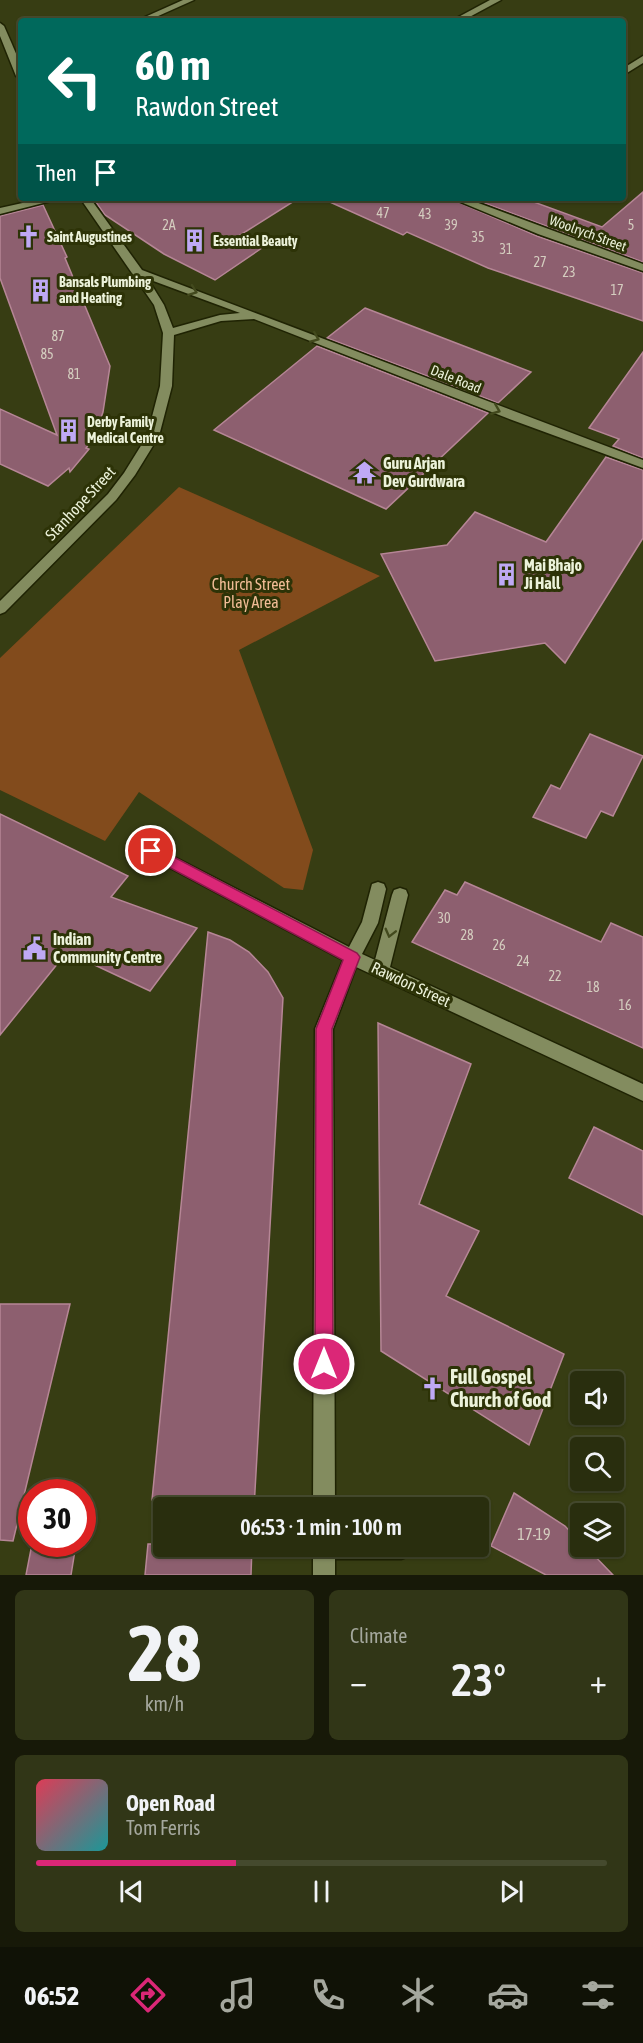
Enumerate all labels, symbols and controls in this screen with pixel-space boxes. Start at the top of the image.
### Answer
text: 60 m [135,41,210,89]
icon: left [36,42,114,120]
text: Rawdon Street [135,91,278,122]
icon: arrive [89,156,122,189]
text: Then [36,160,77,186]
house number: 47 [376,205,390,221]
house number: 43 [418,206,432,222]
street label: Woolrych Street [547,212,629,254]
house number: 2A [162,217,176,233]
house number: 39 [444,217,458,233]
house number: 5 [628,217,634,233]
church icon: Saint Augustines [16,224,42,250]
building icon: Essential Beauty [182,228,208,254]
place label: Saint Augustines [47,229,132,245]
house number: 35 [471,229,485,245]
place label: Essential Beauty [213,233,298,249]
house number: 31 [499,241,513,257]
house number: 27 [533,254,547,270]
house number: 23 [562,264,576,280]
place label: Bansals Plumbing and Heating [59,274,152,306]
building icon: Bansals Plumbing and Heating [28,277,54,303]
house number: 17 [610,282,624,298]
one-way arrow [187,284,198,297]
house number: 87 [51,328,65,344]
one-way arrow [308,331,319,343]
house number: 85 [40,346,54,362]
street label: Dale Road [428,362,484,396]
house number: 81 [67,366,81,382]
one-way arrow [490,403,500,416]
place label: Derby Family Medical Centre [87,414,164,446]
building icon: Derby Family Medical Centre [56,417,82,443]
place label: Guru Arjan Dev Gurdwara [383,454,465,490]
temple icon: Guru Arjan Dev Gurdwara [352,459,378,485]
street label: Stanhope Street [41,462,120,544]
place label: Mai Bhajo Ji Hall [523,556,582,592]
building icon: Mai Bhajo Ji Hall [493,561,519,587]
park label: Church Street Play Area [212,575,291,612]
pin [125,825,176,876]
icon: arrive [134,834,167,867]
house number: 30 [437,910,451,926]
house number: 28 [460,927,474,943]
one-way arrow [385,928,398,938]
place label: Indian Community Centre [53,930,162,966]
public building icon: Indian Community Centre [22,935,48,961]
house number: 26 [492,937,506,953]
house number: 24 [516,953,530,969]
street label: Rawdon Street [369,958,454,1010]
house number: 22 [548,968,562,984]
house number: 18 [586,979,600,995]
house number: 16 [618,997,632,1013]
position arrow [292,1332,356,1396]
place label: Full Gospel Church of God [450,1365,551,1411]
map controls [570,1371,624,1557]
button: sound [570,1371,624,1425]
church icon: Full Gospel Church of God [419,1375,445,1401]
button: search [570,1437,624,1491]
speed limit sign: 30 [18,1479,96,1557]
button: layers [570,1503,624,1557]
text: 06:53 · 1 min · 100 m [240,1514,402,1540]
house number: 17-19 [517,1525,551,1543]
text: 28 [128,1608,201,1698]
text: Climate [350,1624,407,1647]
text: 23° [451,1654,506,1706]
text: − [350,1662,367,1700]
text: + [590,1662,607,1700]
text: km/h [145,1692,184,1715]
text: Open Road [126,1790,215,1816]
text: Tom Ferris [126,1816,200,1839]
icon: previous [115,1875,148,1908]
icon: pause [305,1875,338,1908]
icon: next [495,1875,528,1908]
icon: directions [127,1974,169,2016]
icon: music [217,1974,259,2016]
icon: phone [307,1974,349,2016]
icon: climate [397,1974,439,2016]
icon: car [487,1974,529,2016]
icon: filters [577,1974,619,2016]
text: 06:52 [24,1980,80,2011]

